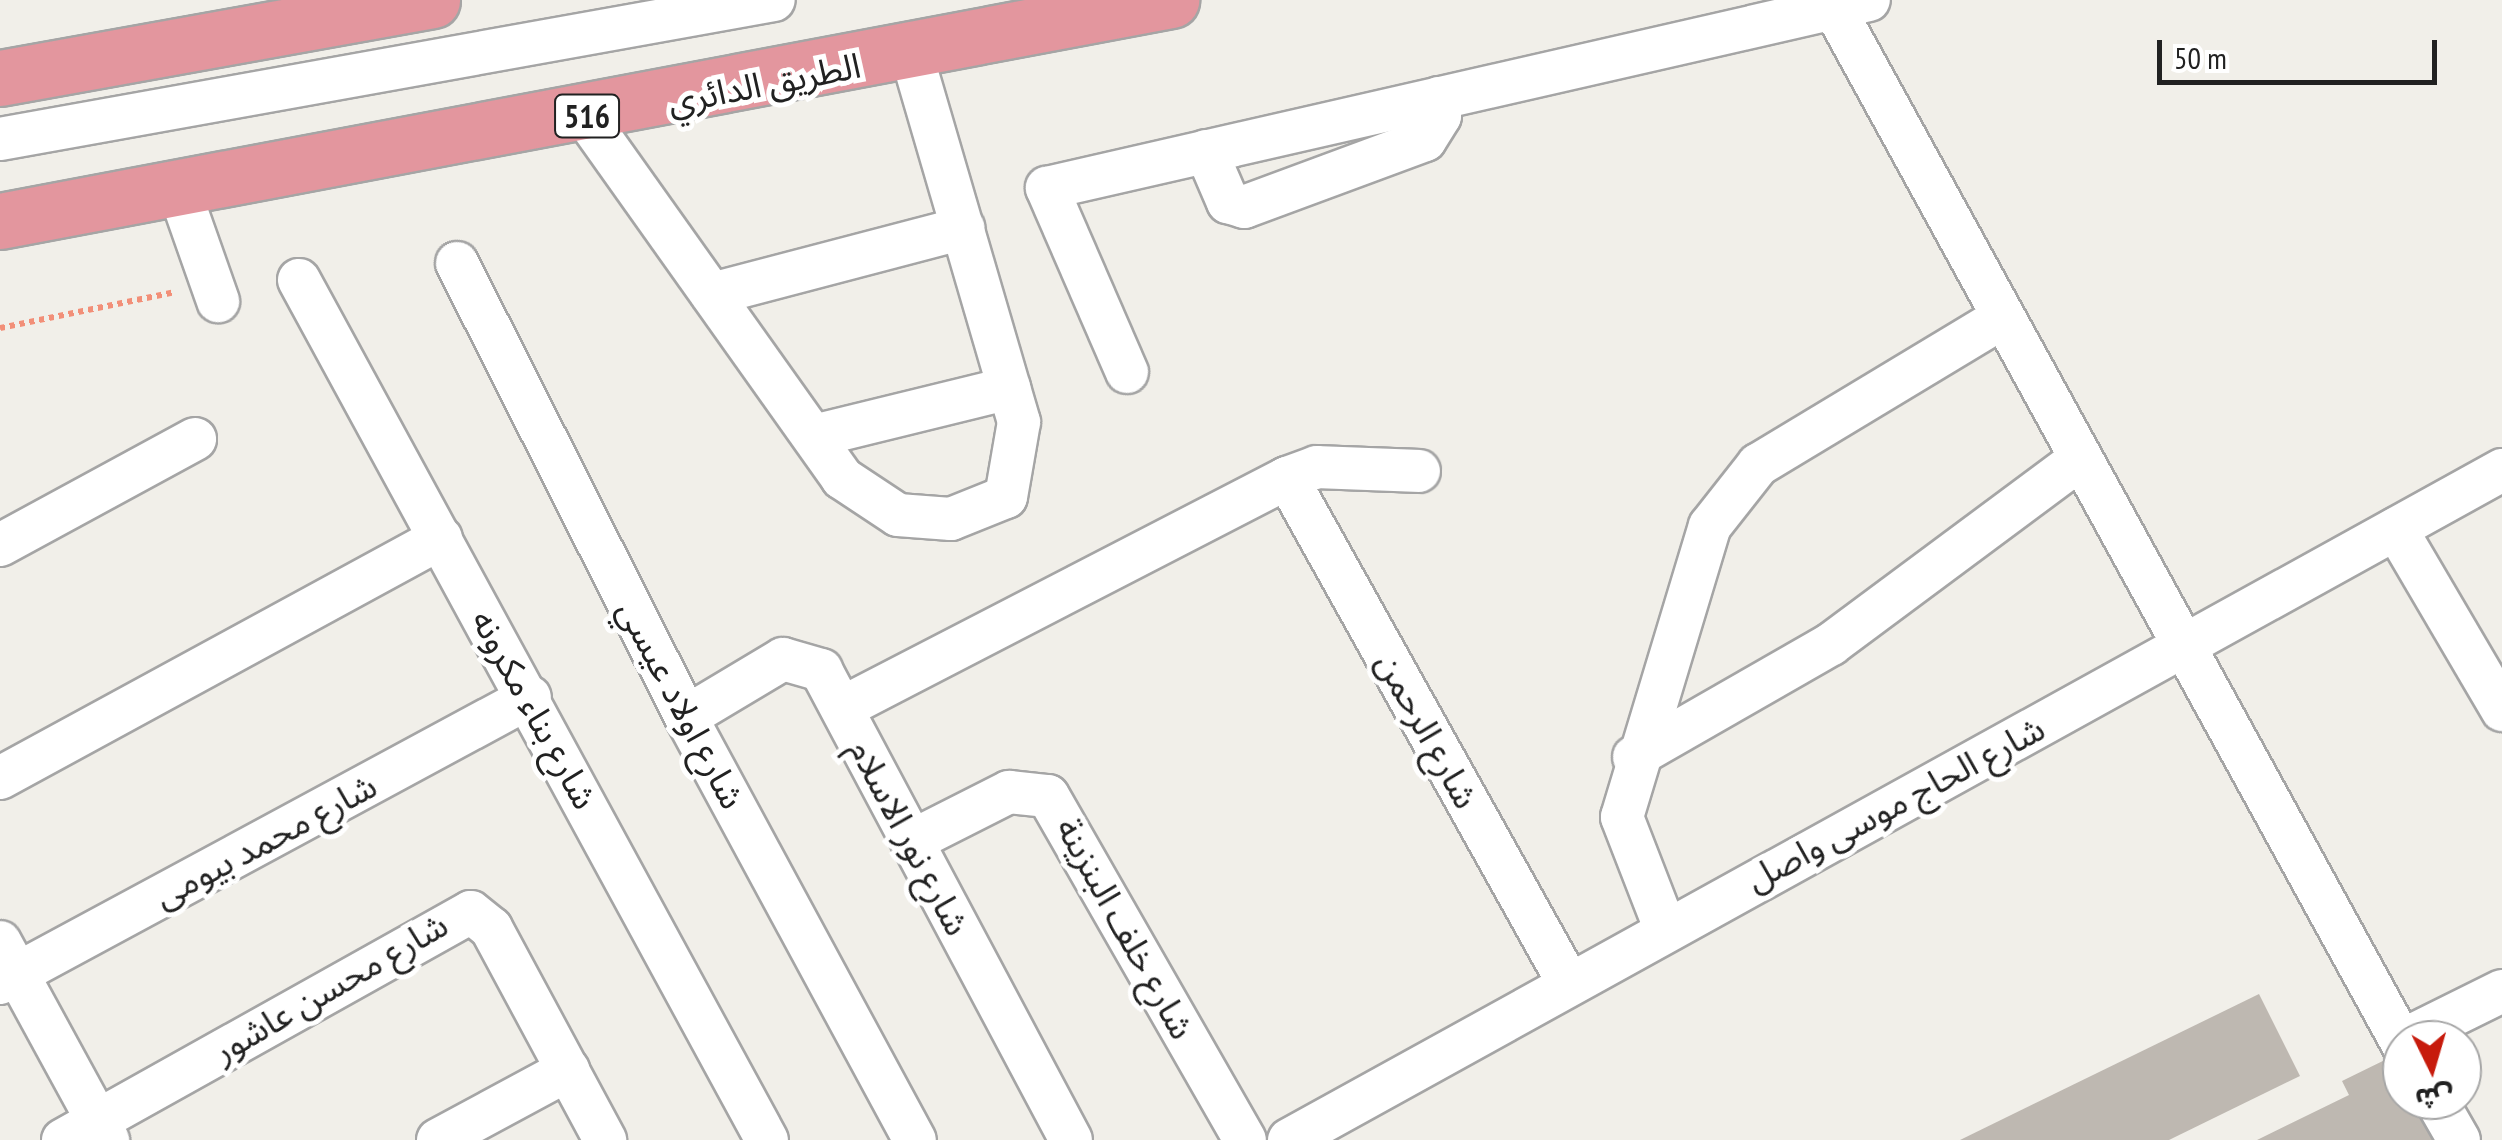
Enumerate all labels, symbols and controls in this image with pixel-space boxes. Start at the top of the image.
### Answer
scale bar [2162,20,2442,82]
text: 50 m [2174,38,2227,77]
street label: الطريق الدائري [664,44,864,122]
road number: 516 [552,89,622,143]
street label: شارع اولاد عيسي [609,592,755,816]
street label: شارع بناء مكرونه [463,602,607,816]
street label: شارع الرحمن [1368,645,1488,815]
street label: شارع الحاج موسى واصل [1739,707,2051,899]
street label: شارع نور الاسلام [841,732,979,942]
street label: شارع محمد بيومى [147,764,383,916]
street label: شارع خلف البنزينة [1048,810,1204,1046]
street label: شارع محسن عاشور [205,903,455,1071]
north arrow [2382,1020,2482,1120]
text: ش [2414,1078,2455,1118]

